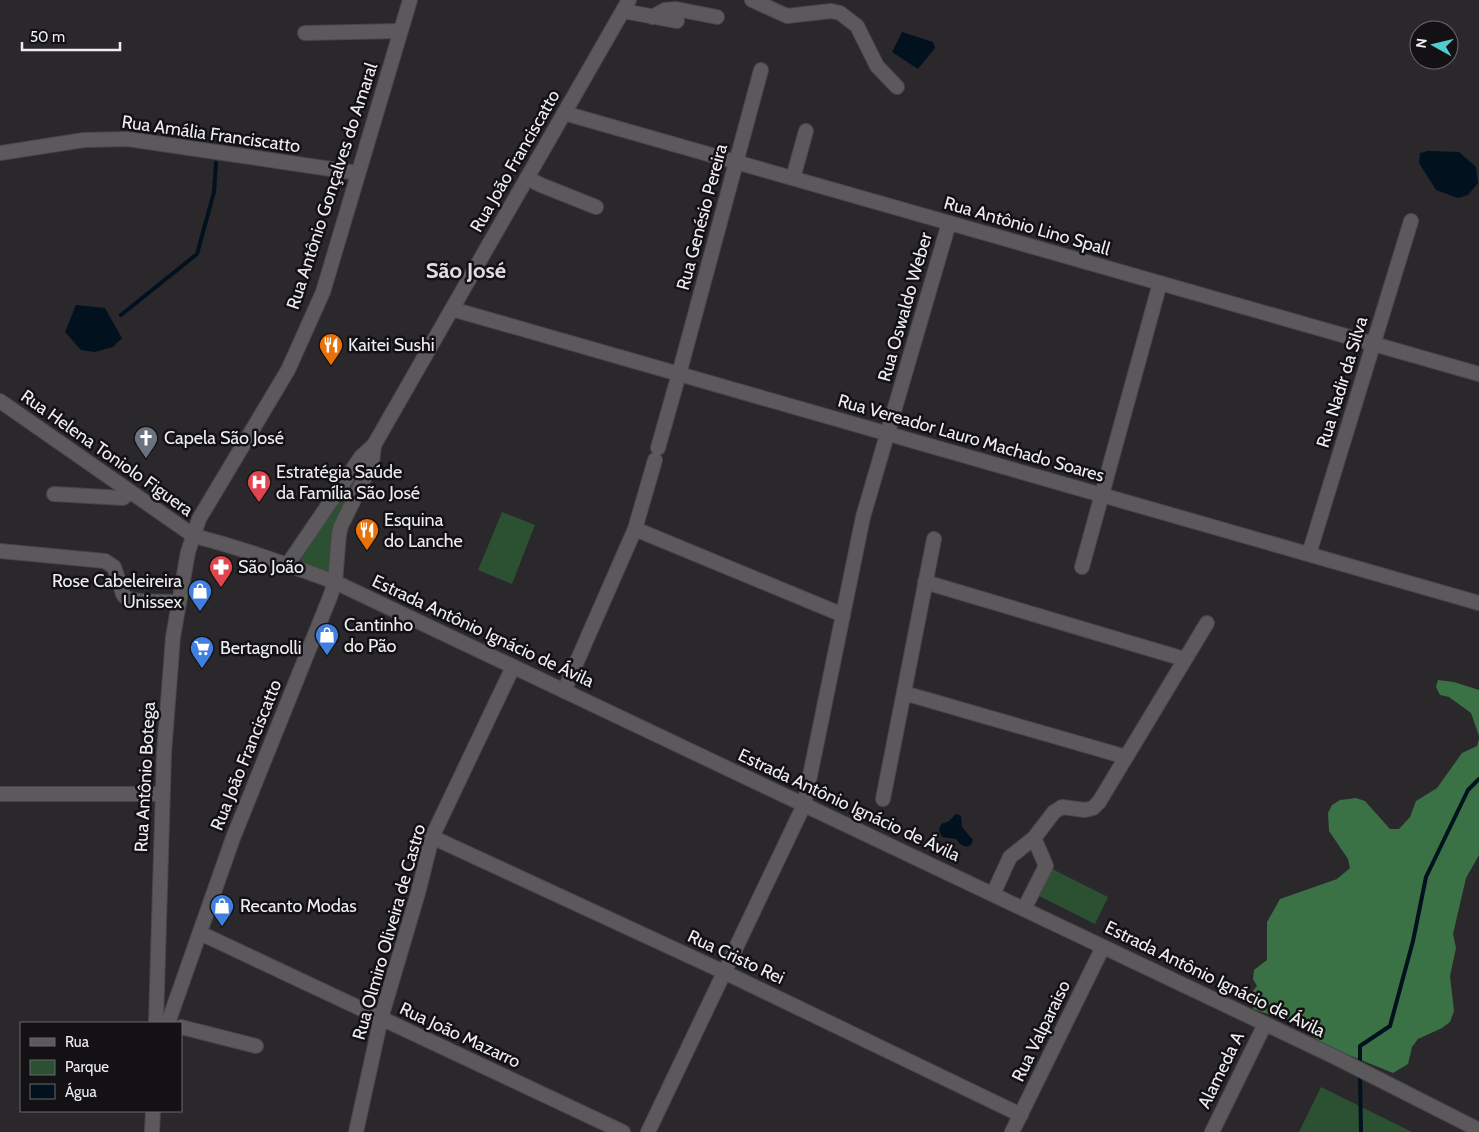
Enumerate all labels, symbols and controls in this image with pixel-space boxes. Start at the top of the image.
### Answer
scale bar [22,20,120,52]
north arrow [1409,20,1459,70]
text: 50 m [30,28,65,46]
text: N [1412,37,1431,49]
street label: Rua Antônio Gonçalves do Amaral [282,59,383,312]
street label: Rua João Franciscatto [465,86,565,236]
street label: Rua Amália Franciscatto [120,111,302,157]
street label: Rua Genésio Pereira [672,141,732,293]
street label: Rua Antônio Lino Spall [941,192,1113,260]
street label: Rua Oswaldo Weber [873,230,937,384]
district label: São José [426,257,506,284]
street label: Rua Nadir da Silva [1312,313,1372,450]
restaurant icon: Kaitei Sushi [318,332,344,366]
place label: Kaitei Sushi [348,334,435,356]
street label: Rua Helena Toniolo Figuera [17,385,198,521]
street label: Rua Vereador Lauro Machado Soares [835,389,1107,487]
church icon: Capela São José [133,425,159,459]
place label: Capela São José [164,427,284,449]
place label: Estratégia Saúde da Família São José [276,461,420,504]
hospital icon: Estratégia Saúde da Família São José [246,469,272,503]
place label: Esquina do Lanche [384,509,463,552]
restaurant icon: Esquina do Lanche [354,517,380,551]
pharmacy icon: São João [208,554,234,588]
place label: São João [238,556,304,578]
place label: Rose Cabeleireira Unissex [52,570,182,613]
street label: Estrada Antônio Ignácio de Ávila [369,570,598,692]
shop icon: Rose Cabeleireira Unissex [187,578,213,612]
place label: Cantinho do Pão [344,614,413,657]
shop icon: Cantinho do Pão [314,622,340,656]
supermarket icon: Bertagnolli [189,635,215,669]
place label: Bertagnolli [220,637,302,659]
street label: Rua João Franciscatto [206,676,286,834]
street label: Rua Antônio Botega [130,701,160,853]
street label: Estrada Antônio Ignácio de Ávila [735,744,964,866]
street label: Rua Olmiro Oliveira de Castro [348,821,430,1042]
shop icon: Recanto Modas [209,893,235,927]
place label: Recanto Modas [240,895,357,917]
street label: Estrada Antônio Ignácio de Ávila [1101,916,1329,1042]
street label: Rua Cristo Rei [684,925,788,989]
street label: Rua Valparaiso [1007,977,1075,1085]
street label: Rua João Mazarro [396,997,524,1073]
legend [20,1022,182,1112]
street label: Alameda A [1193,1028,1249,1112]
text: Rua [65,1033,90,1051]
text: Parque [65,1058,109,1076]
text: Água [65,1082,97,1101]

